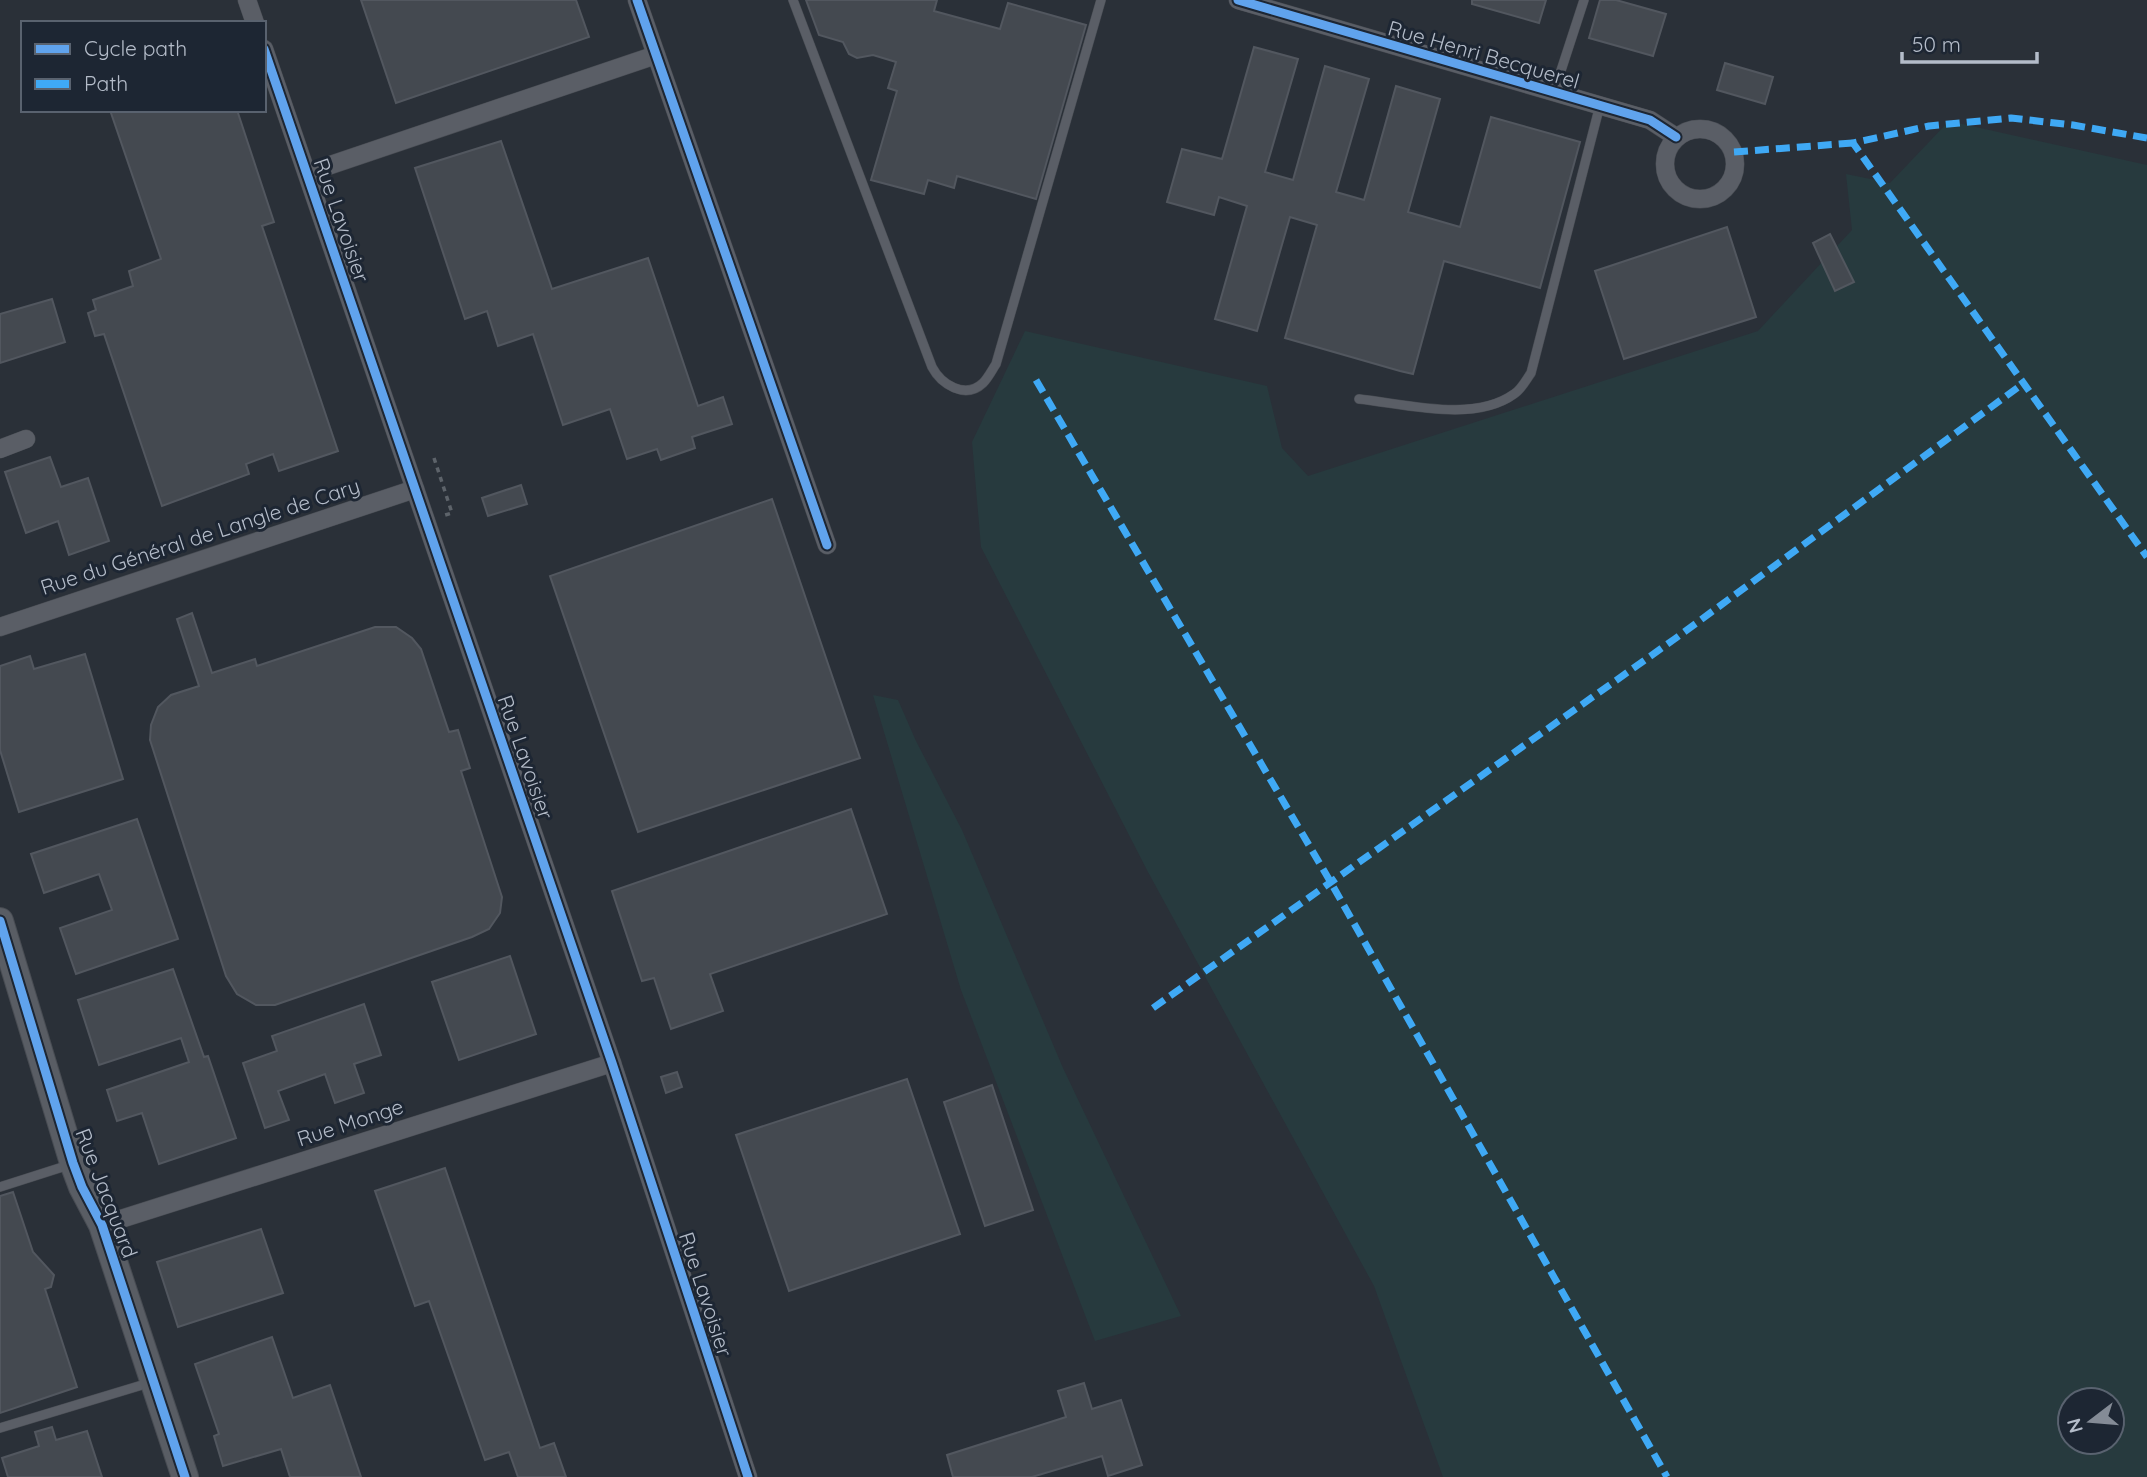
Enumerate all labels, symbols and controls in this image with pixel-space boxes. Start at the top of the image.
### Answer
street label: Rue Henri Becquerel [1385,14,1583,94]
legend [21,21,266,112]
scale bar [1902,21,2037,65]
text: 50 m [1912,31,1961,57]
text: Cycle path [84,35,187,61]
text: Path [84,70,128,96]
street label: Rue Lavoisier [309,155,375,285]
street label: Rue du Général de Langle de Cary [37,472,363,600]
street label: Rue Lavoisier [493,692,559,822]
street label: Rue Monge [294,1093,406,1151]
street label: Rue Jacquard [70,1124,144,1262]
street label: Rue Lavoisier [674,1228,738,1360]
north arrow [2056,1386,2126,1456]
text: N [2061,1416,2088,1436]

